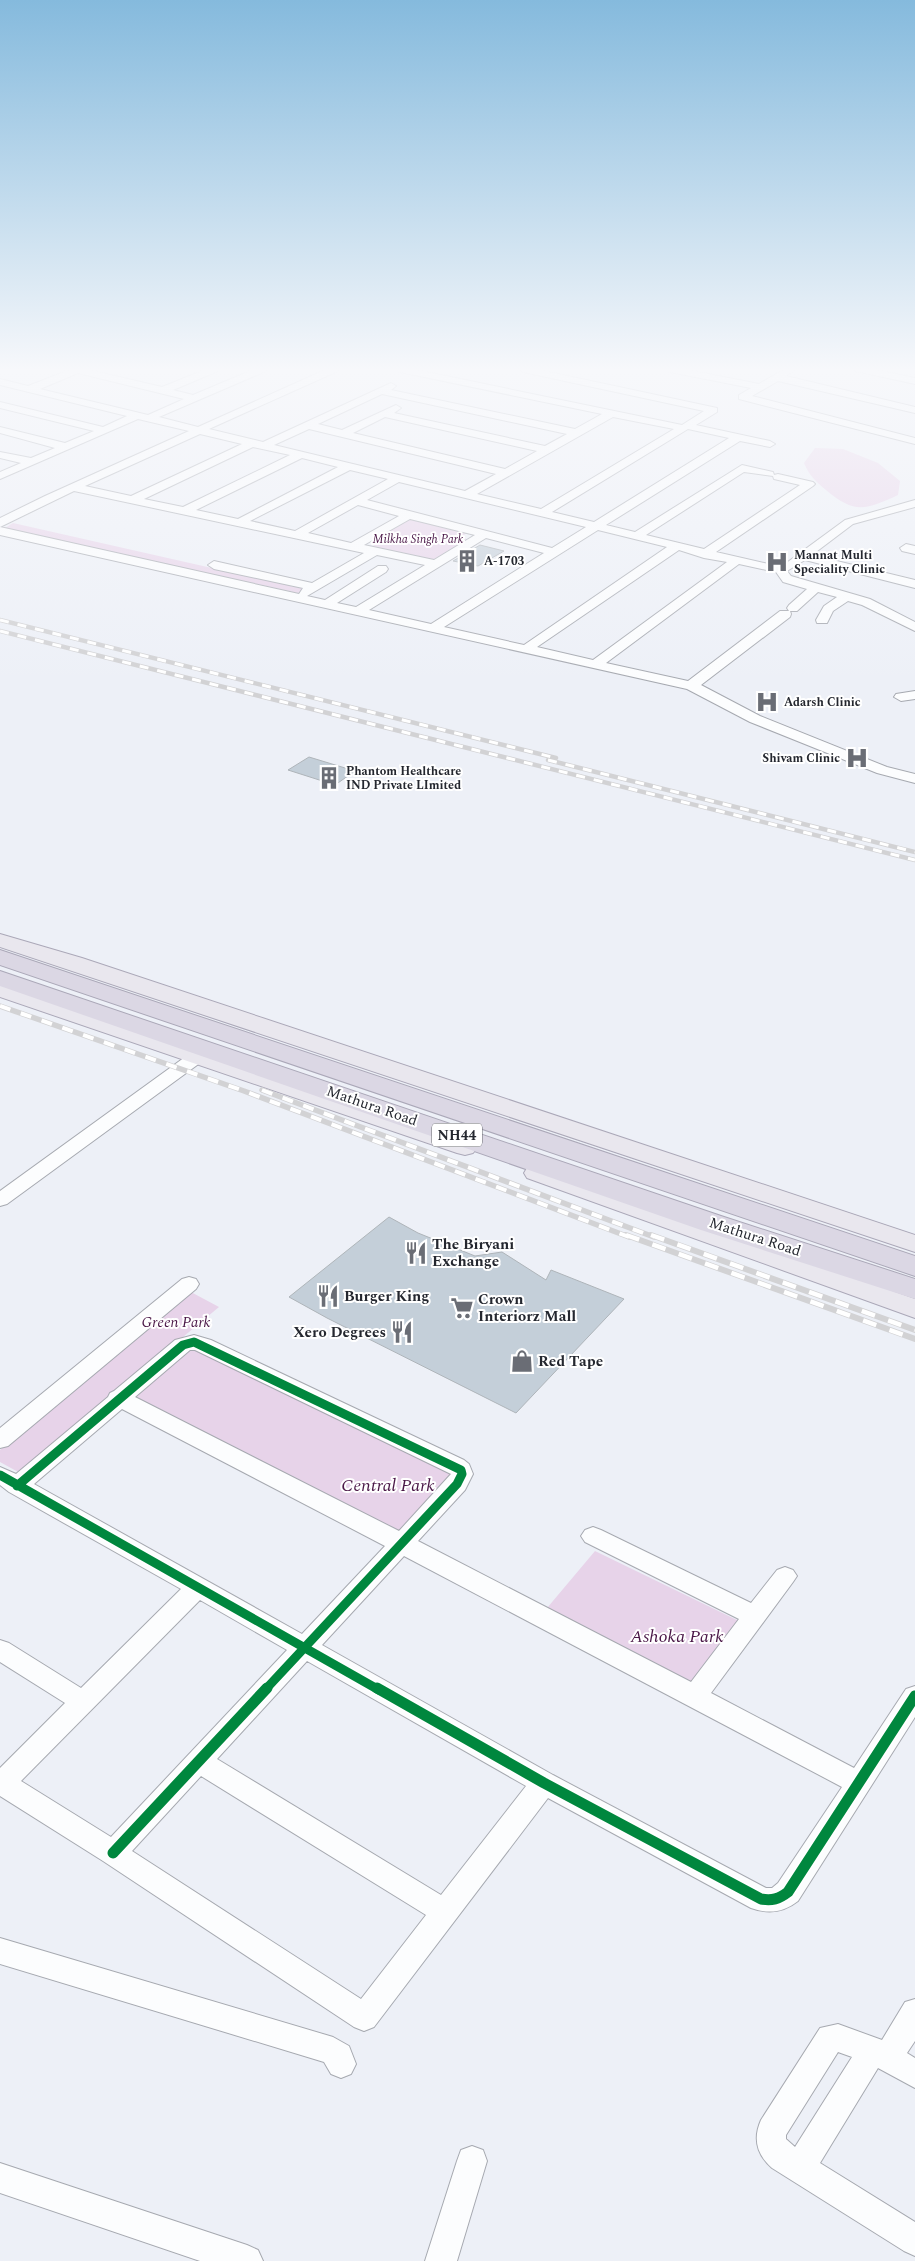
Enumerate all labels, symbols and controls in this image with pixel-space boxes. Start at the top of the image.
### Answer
park label: Milkha Singh Park [373,530,464,549]
place label: Mannat Multi Speciality Clinic [794,546,885,579]
building icon: A-1703 [454,548,480,574]
hospital icon: Mannat Multi Speciality Clinic [764,549,790,575]
place label: A-1703 [484,552,525,571]
hospital icon: Adarsh Clinic [754,689,780,715]
place label: Adarsh Clinic [784,693,861,712]
hospital icon: Shivam Clinic [844,745,870,771]
place label: Shivam Clinic [762,749,840,768]
place label: Phantom Healthcare IND Private LImited [346,762,461,795]
building icon: Phantom Healthcare IND Private LImited [316,765,342,791]
street label: Mathura Road [323,1080,421,1132]
road number: NH44 [432,1124,482,1146]
street label: Mathura Road [706,1211,804,1263]
place label: The Biryani Exchange [432,1233,514,1273]
restaurant icon: The Biryani Exchange [403,1240,429,1266]
restaurant icon: Burger King [315,1283,341,1309]
place label: Burger King [344,1285,429,1308]
place label: Crown Interiorz Mall [478,1288,576,1328]
supermarket icon: Crown Interiorz Mall [449,1295,475,1321]
park label: Green Park [141,1311,211,1334]
restaurant icon: Xero Degrees [389,1319,415,1345]
place label: Xero Degrees [293,1321,386,1344]
shop icon: Red Tape [509,1348,535,1374]
place label: Red Tape [538,1350,603,1373]
park label: Central Park [341,1472,435,1499]
park label: Ashoka Park [629,1623,724,1650]

